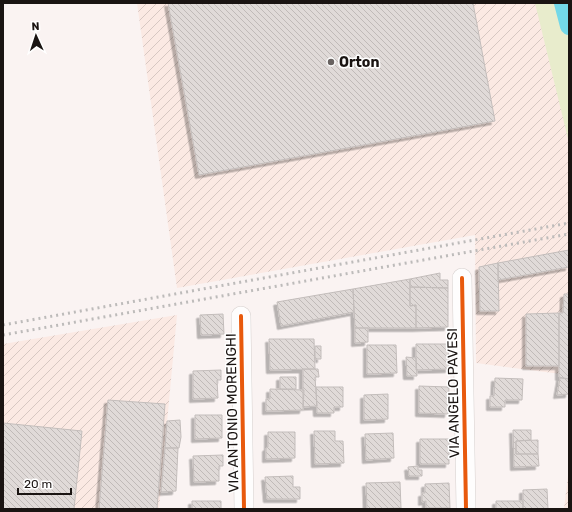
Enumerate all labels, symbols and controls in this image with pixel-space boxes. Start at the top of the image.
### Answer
north arrow [16,16,56,56]
text: N [31,20,40,33]
place label: Orton [339,54,379,71]
marker: Orton [326,57,336,67]
street label: VIA ANGELO PAVESI [444,328,463,458]
street label: VIA ANTONIO MORENGHI [223,333,242,493]
scale bar [18,470,71,496]
text: 20 m [24,477,52,491]

